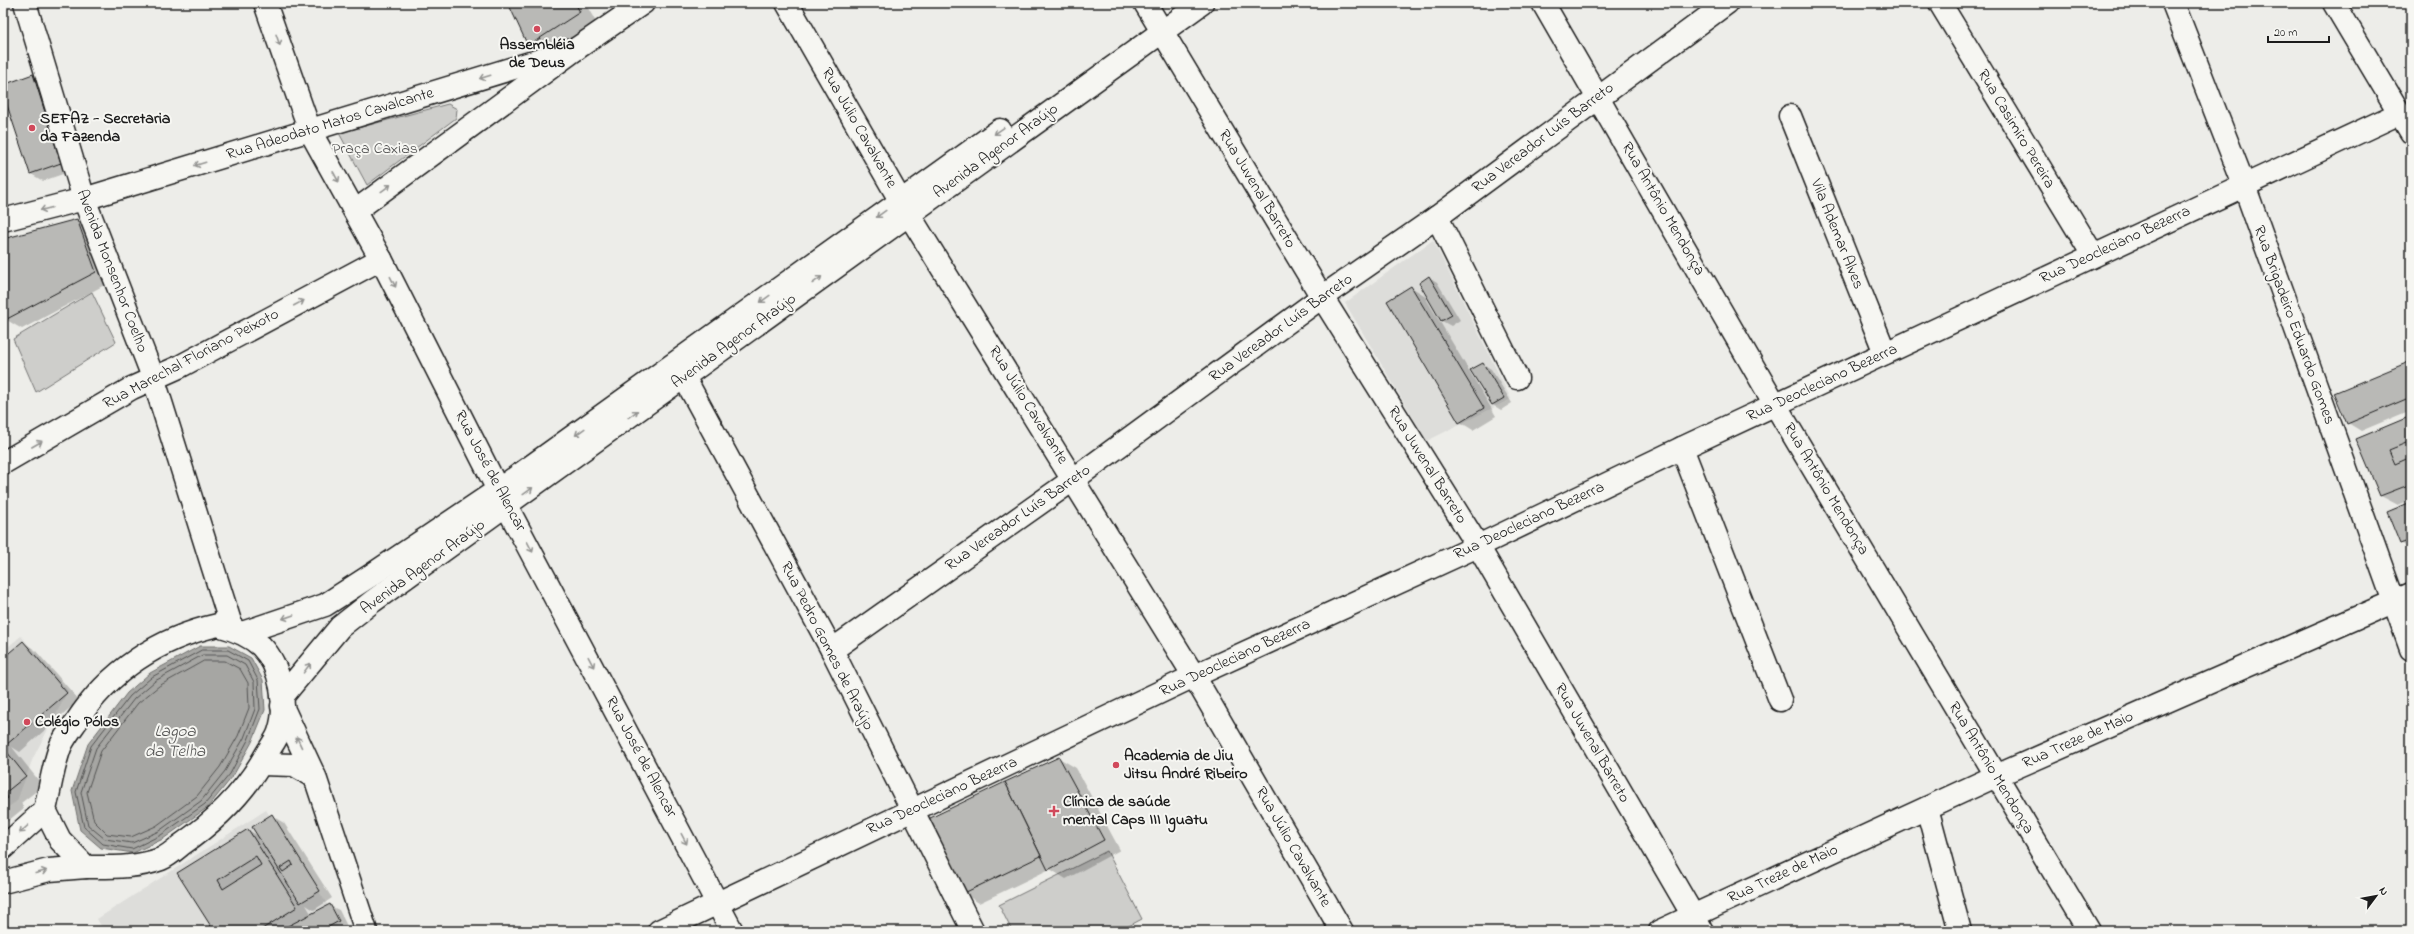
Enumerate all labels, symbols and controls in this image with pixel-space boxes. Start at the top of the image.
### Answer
scale bar [2268,18,2329,44]
marker: Assembléia de Deus [532,24,542,34]
text: 20 m [2274,24,2297,42]
one-way arrow [275,33,282,46]
place label: Assembléia de Deus [499,33,575,75]
street label: Rua Júlio Cavalvante [815,63,904,193]
street label: Rua Casimiro Pereira [1971,65,2061,193]
one-way arrow [479,74,492,81]
street label: Rua Vereador Luís Barreto [1467,76,1619,200]
street label: Rua Adeodato Matos Cavalcante [223,81,437,167]
street label: Avenida Agenor Araújo [928,97,1064,205]
place label: SEFAZ - Secretaria da Fazenda [40,107,171,149]
marker: SEFAZ - Secretaria da Fazenda [27,123,37,133]
street label: Rua Juvenal Barreto [1212,125,1302,253]
one-way arrow [993,127,1004,135]
park label: Praça Caxias [332,137,418,161]
street label: Rua Antônio Mendonça [1615,138,1711,280]
one-way arrow [194,161,207,168]
one-way arrow [333,171,341,183]
street label: Vila Ademar Alves [1804,174,1870,293]
one-way arrow [381,184,392,192]
street label: Avenida Monsenhor Coelho [70,186,154,356]
street label: Rua Deocleciano Bezerra [2036,199,2194,291]
one-way arrow [40,205,53,213]
one-way arrow [876,210,887,218]
street label: Rua Brigadeiro Eduardo Gomes [2247,222,2341,428]
street label: Rua Vereador Luís Barreto [1204,268,1358,388]
one-way arrow [390,276,397,288]
one-way arrow [812,276,823,284]
street label: Avenida Agenor Araújo [666,287,802,395]
one-way arrow [759,295,770,303]
one-way arrow [293,298,305,306]
street label: Rua Marechal Floriano Peixoto [99,302,283,416]
street label: Rua Deocleciano Bezerra [1743,337,1901,429]
street label: Rua Júlio Cavalvante [982,341,1075,470]
street label: Rua Juvenal Barreto [1381,402,1473,528]
street label: Rua José de Alencar [448,406,532,536]
one-way arrow [627,410,638,419]
street label: Rua Antônio Mendonça [1777,418,1875,560]
one-way arrow [574,428,585,436]
one-way arrow [31,439,43,447]
street label: Rua Vereador Luís Barreto [940,459,1096,577]
street label: Rua Deocleciano Bezerra [1450,475,1608,567]
one-way arrow [523,487,534,496]
street label: Avenida Agenor Araújo [355,513,491,621]
one-way arrow [527,541,534,553]
street label: Rua Pedro Gomes de Araújo [774,557,880,735]
street label: Rua Deocleciano Bezerra [1156,612,1314,704]
one-way arrow [281,614,294,621]
one-way arrow [587,656,595,668]
one-way arrow [303,662,312,673]
street label: Rua Juvenal Barreto [1548,679,1636,807]
street label: Rua José de Alencar [599,692,683,822]
street label: Rua Antônio Mendonça [1942,697,2040,839]
street label: Rua Treze de Maio [2019,705,2137,775]
place label: Colégio Pólos [35,710,119,735]
marker: Colégio Pólos [22,717,32,727]
water label: Lagoa da Telha [145,719,206,764]
one-way arrow [295,736,302,748]
place label: Academia de Jiu Jitsu André Ribeiro [1124,744,1248,786]
street label: Rua Deocleciano Bezerra [863,750,1021,842]
marker: Academia de Jiu Jitsu André Ribeiro [1111,760,1121,770]
street label: Rua Júlio Cavalvante [1249,782,1338,912]
place label: Clínica de saúde mental Caps III Iguatu [1063,790,1208,833]
marker: Clínica de saúde mental Caps III Iguatu [1048,805,1060,817]
one-way arrow [19,824,29,834]
one-way arrow [681,833,689,845]
street label: Rua Treze de Maio [1724,838,1842,910]
one-way arrow [34,868,47,875]
north arrow [2356,876,2396,916]
text: N [2375,884,2392,899]

